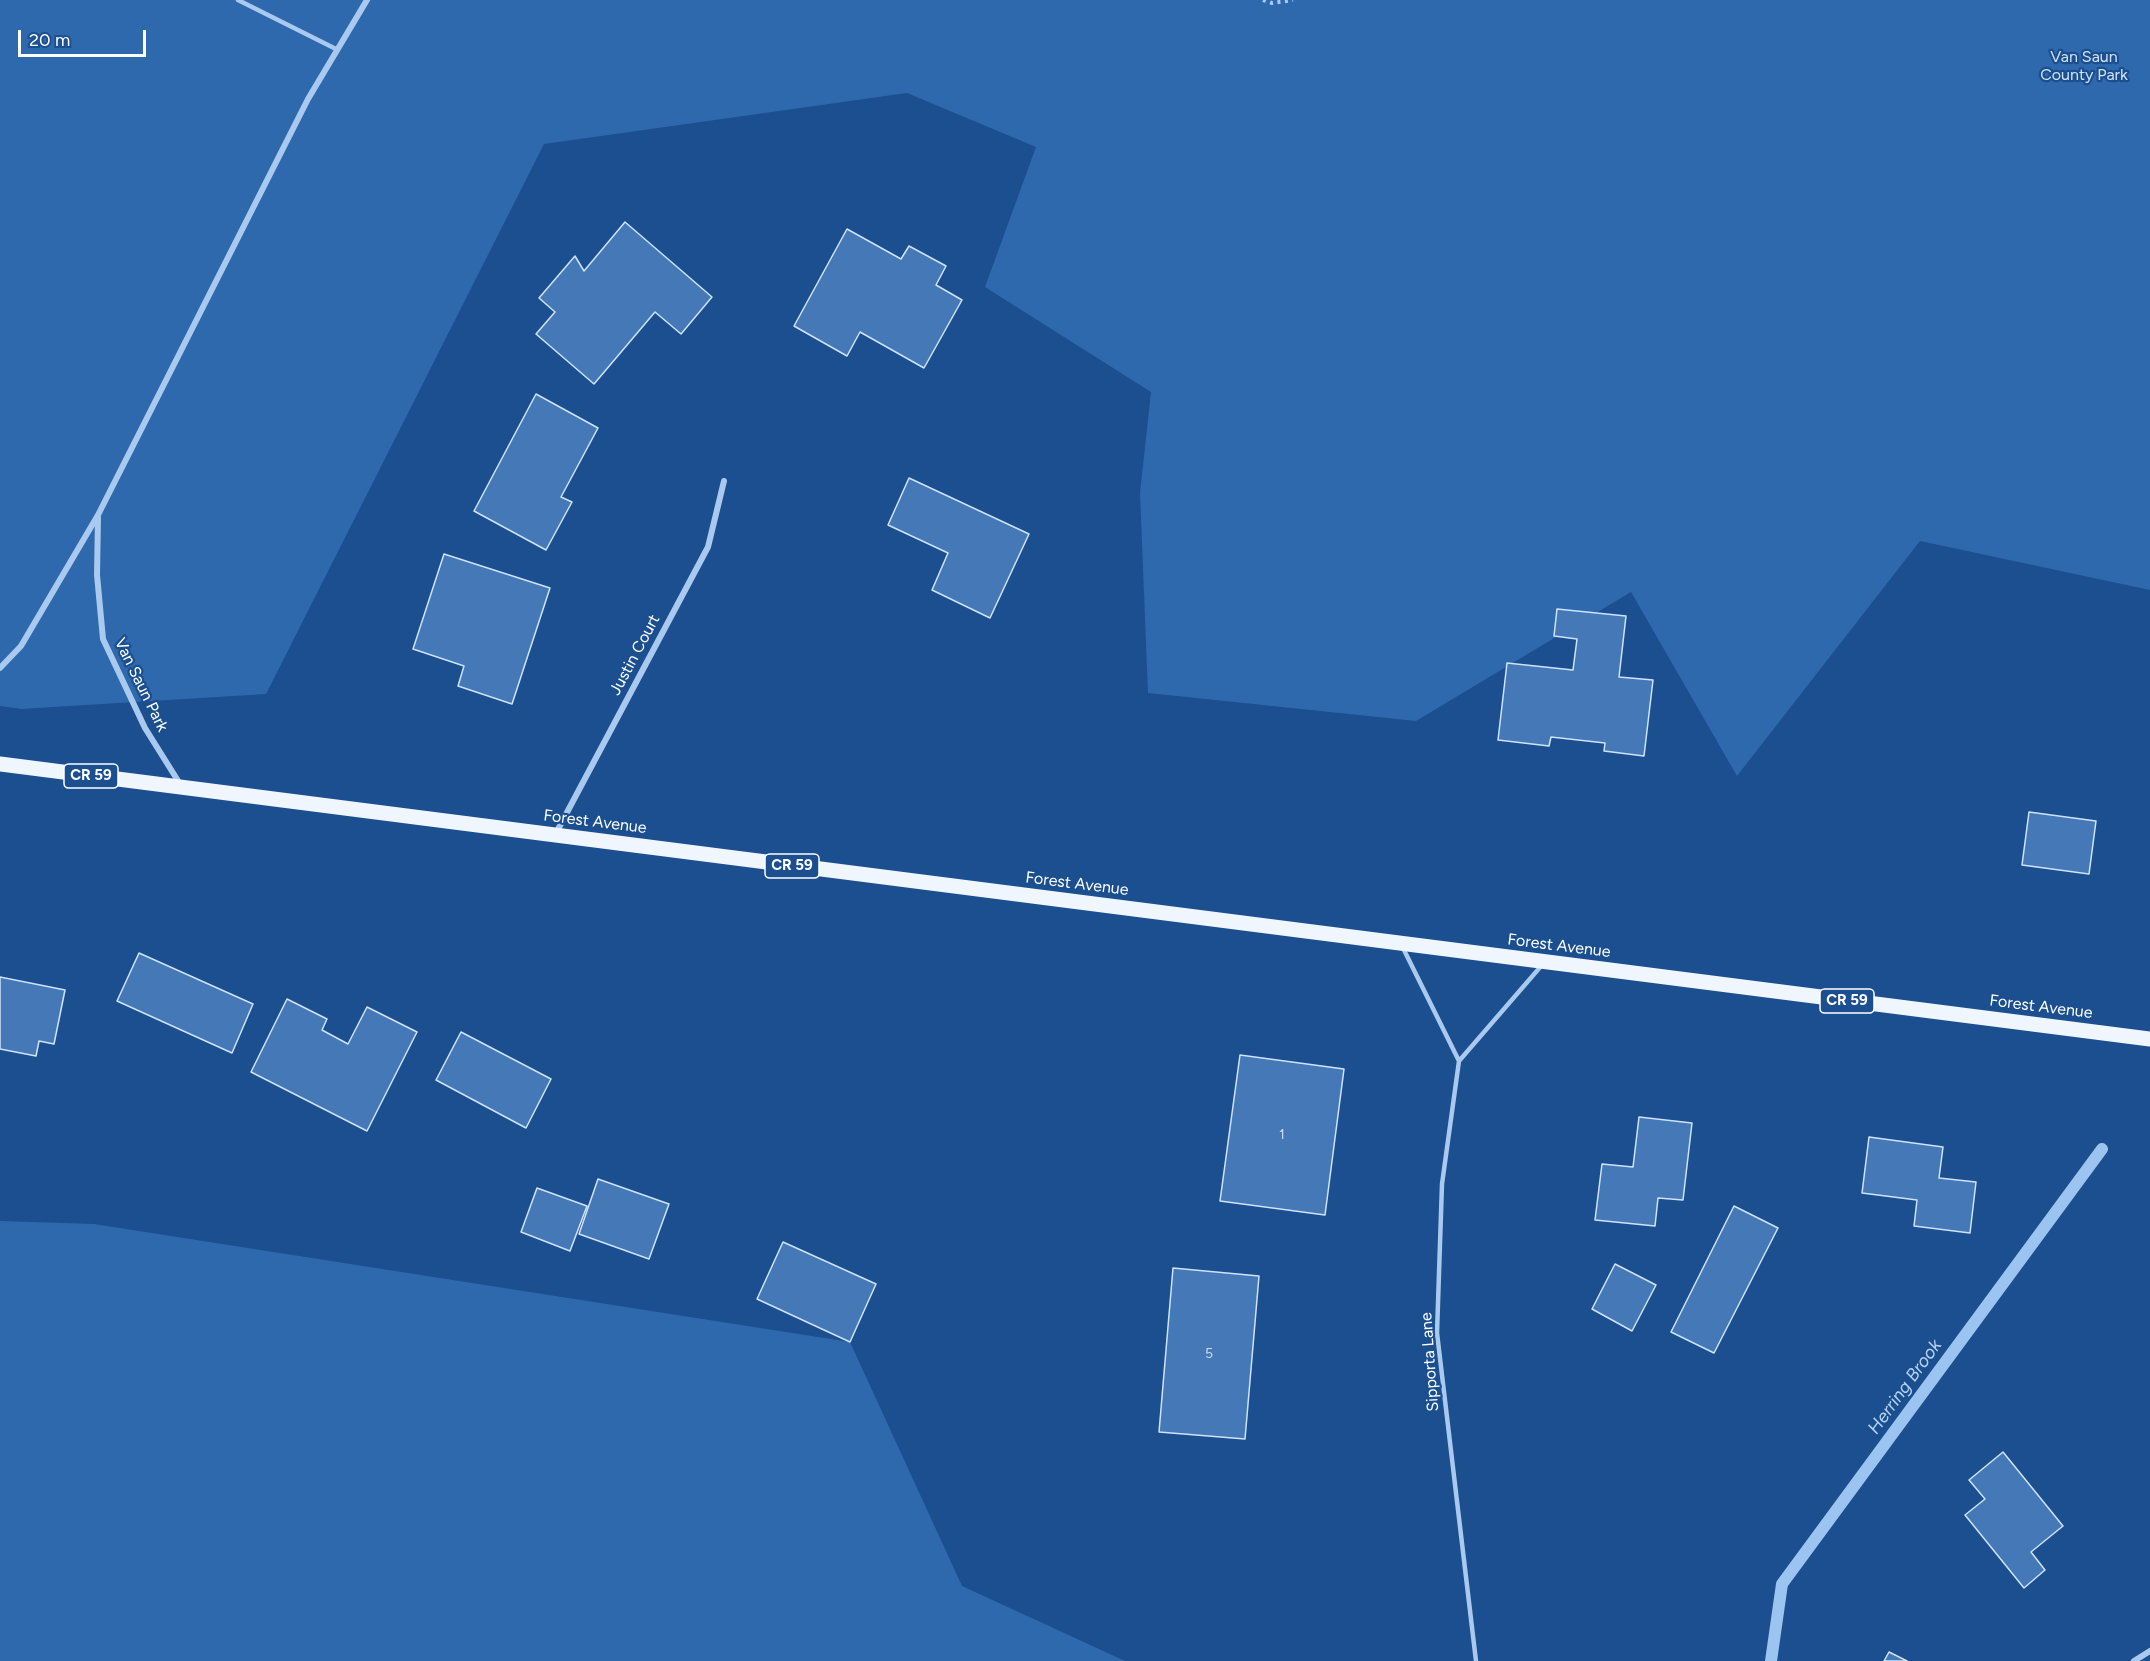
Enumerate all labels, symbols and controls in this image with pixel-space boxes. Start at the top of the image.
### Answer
scale bar [21,18,148,56]
text: 20 m [29,29,70,51]
park label: Van Saun County Park [2040,47,2128,85]
street label: Justin Court [606,611,664,699]
street label: Van Saun Park [110,635,172,735]
road number: CR 59 [64,764,118,788]
street label: Forest Avenue [542,806,648,838]
road number: CR 59 [765,854,819,878]
street label: Forest Avenue [1024,868,1130,900]
street label: Forest Avenue [1506,930,1612,962]
road number: CR 59 [1820,989,1874,1013]
street label: Forest Avenue [1988,991,2094,1023]
house number: 1 [1279,1127,1285,1143]
street label: Sipporta Lane [1417,1312,1443,1412]
water label: Herring Brook [1863,1336,1947,1438]
house number: 5 [1205,1346,1213,1362]

